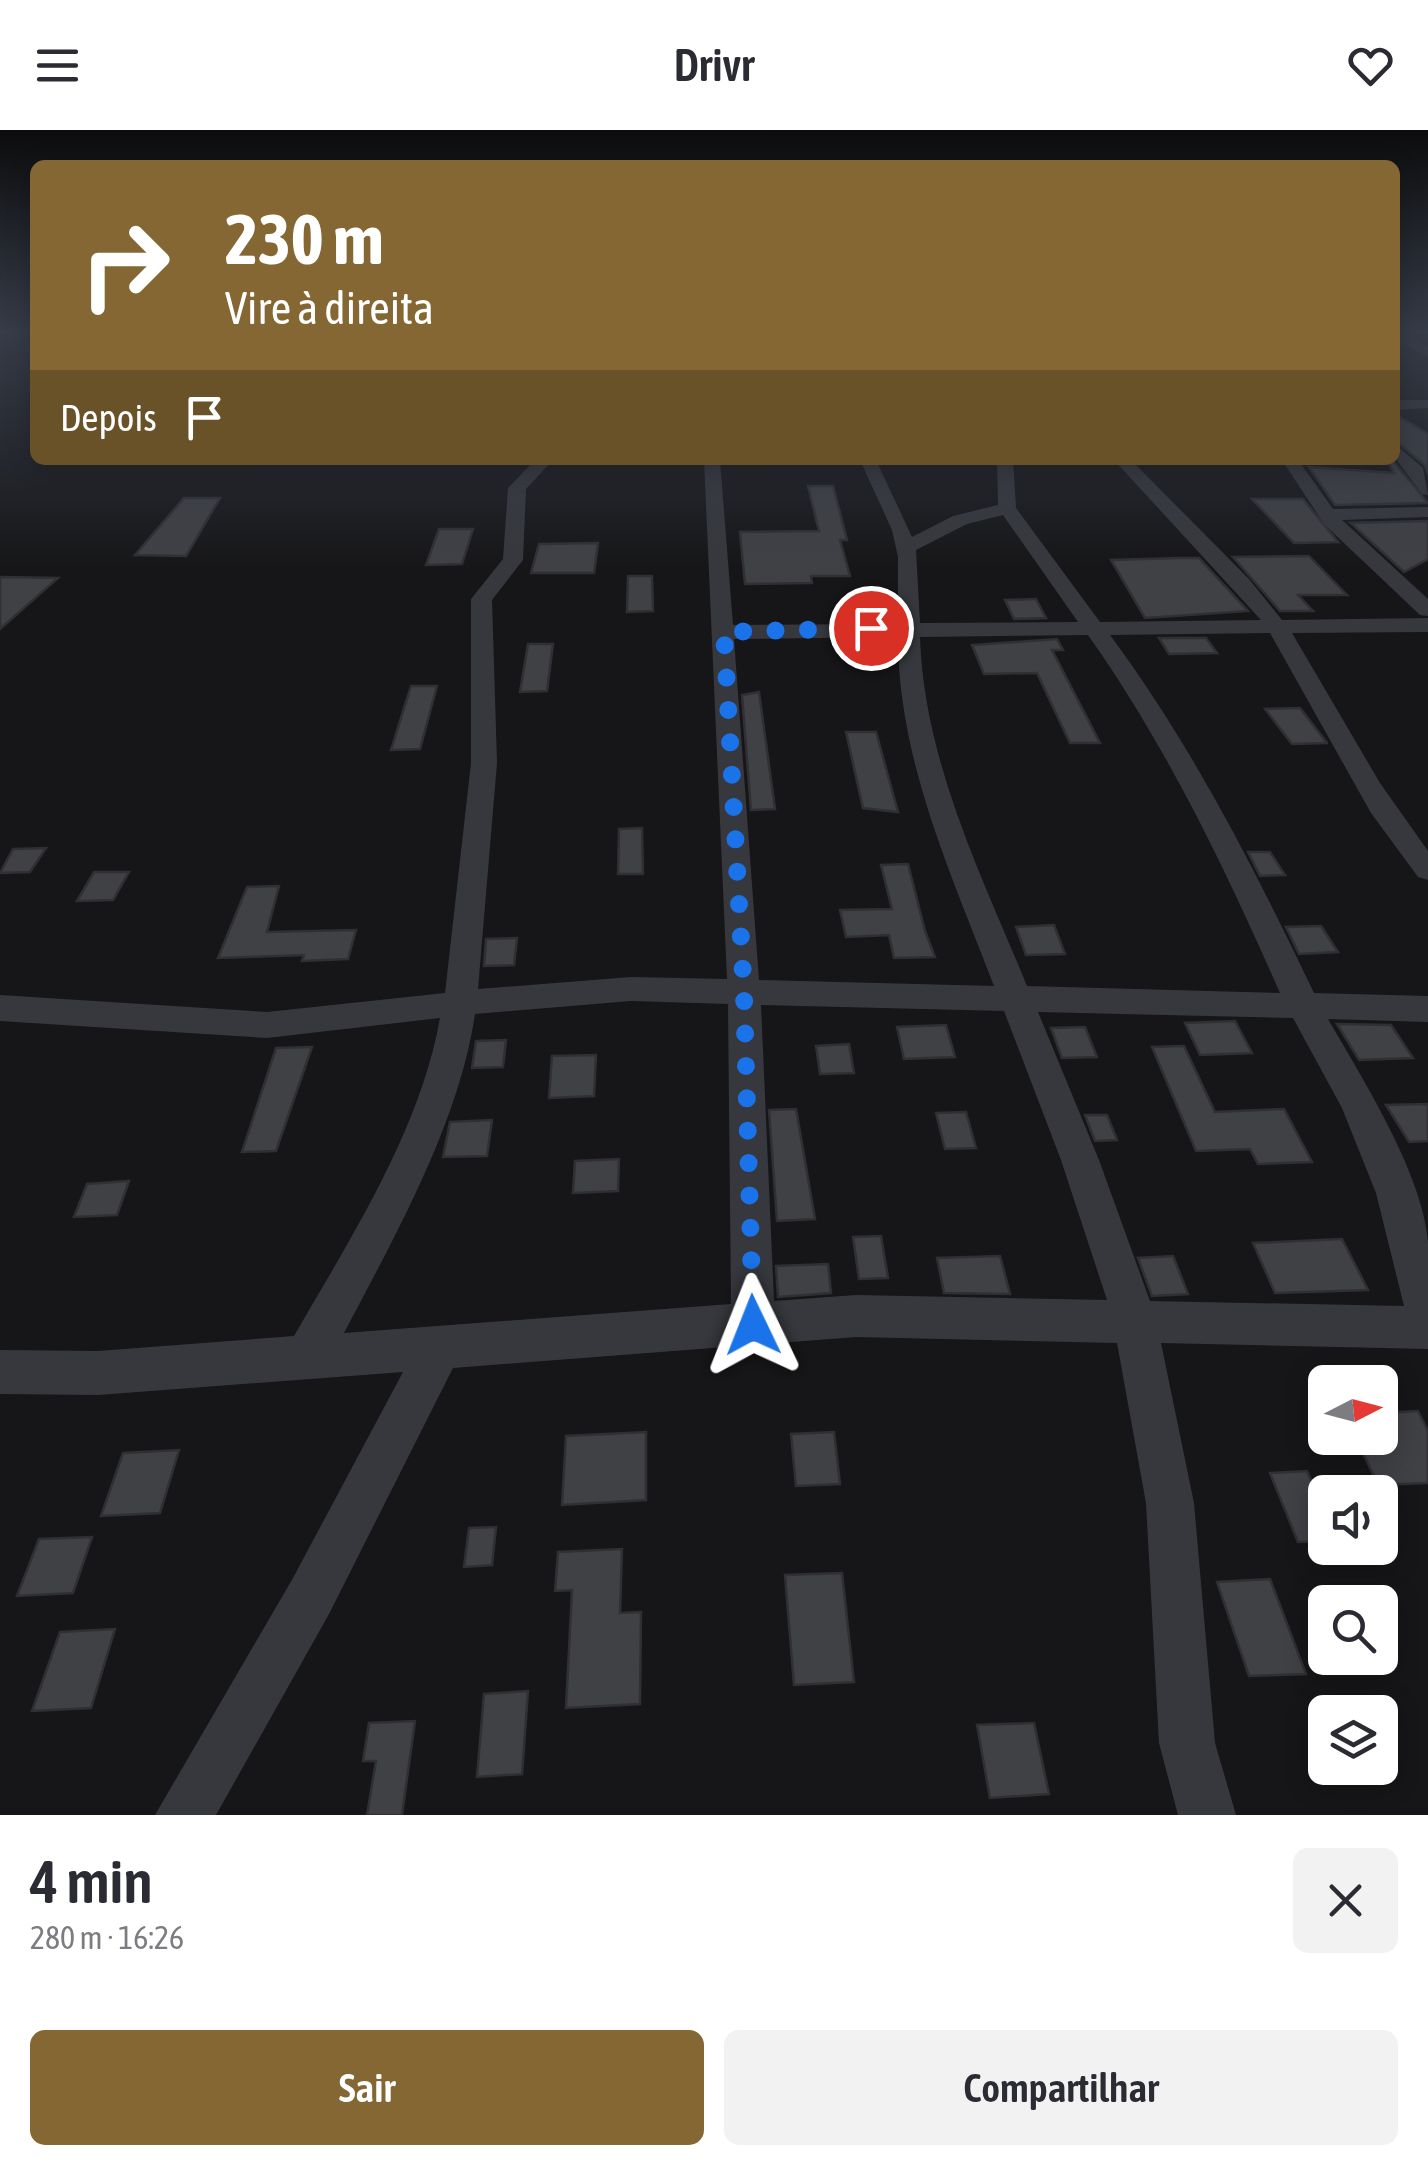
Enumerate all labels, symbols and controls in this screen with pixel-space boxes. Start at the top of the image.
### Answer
icon: menu [30,38,85,93]
icon: heart [1343,38,1398,93]
text: Drivr [674,39,754,91]
text: 230 m [225,199,384,279]
icon: right [60,200,190,330]
text: Vire à direita [225,282,434,334]
icon: arrive [177,390,232,445]
text: Depois [60,396,157,439]
pin [829,586,914,671]
icon: arrive [844,601,899,656]
position arrow [701,1273,805,1377]
north arrow [1308,1365,1398,1455]
map controls [1308,1365,1398,1785]
button: sound [1308,1475,1398,1565]
button: search [1308,1585,1398,1675]
button: layers [1308,1695,1398,1785]
text: 4 min [30,1847,153,1916]
button: close [1293,1848,1398,1953]
text: 280 m · 16:26 [30,1919,184,1956]
button: Sair [30,2030,704,2145]
button: Compartilhar [724,2030,1398,2145]

